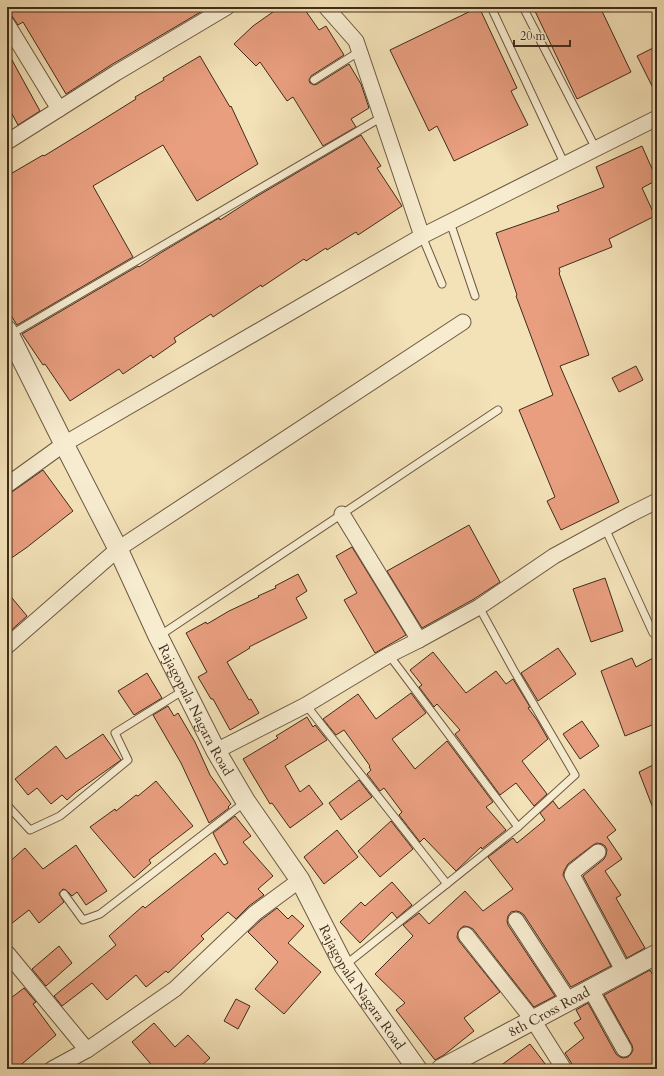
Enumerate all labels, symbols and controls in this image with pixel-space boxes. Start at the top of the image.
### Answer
scale bar [514,22,570,48]
text: 20 m [520,28,547,44]
street label: Rajagopala Nagara Road [153,641,238,780]
street label: Rajagopala Nagara Road [314,921,410,1054]
street label: 8th Cross Road [505,982,594,1042]

